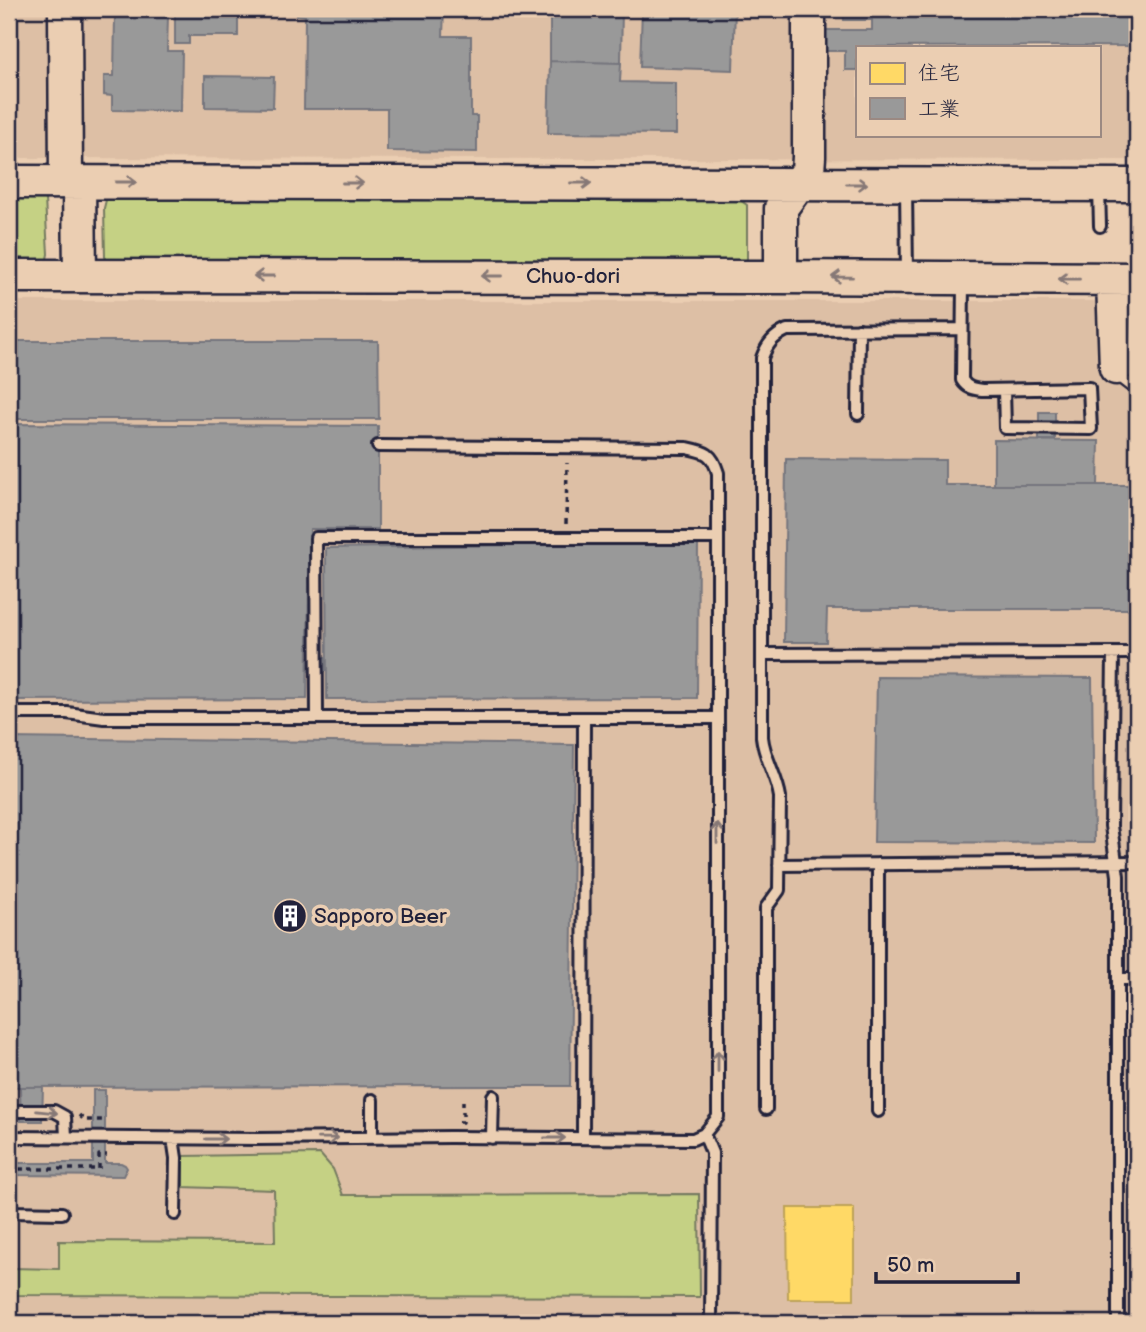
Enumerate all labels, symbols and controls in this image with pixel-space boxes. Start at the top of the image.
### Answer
legend [856,46,1100,136]
text: 住宅 [918,61,960,86]
text: 工業 [918,97,960,122]
one-way arrow [114,175,137,189]
one-way arrow [342,176,365,189]
one-way arrow [569,176,592,190]
one-way arrow [846,177,869,191]
street label: Chuo-dori [526,264,620,289]
one-way arrow [253,269,276,283]
one-way arrow [480,269,503,283]
one-way arrow [830,271,853,284]
one-way arrow [1058,272,1081,286]
one-way arrow [710,822,724,845]
building icon: Sapporo Beer [271,897,309,935]
place label: Sapporo Beer [314,904,447,929]
one-way arrow [711,1050,725,1073]
one-way arrow [35,1106,58,1119]
one-way arrow [543,1131,566,1145]
one-way arrow [205,1132,228,1146]
one-way arrow [316,1132,339,1145]
scale bar [876,1241,1018,1285]
text: 50 m [887,1253,934,1278]

